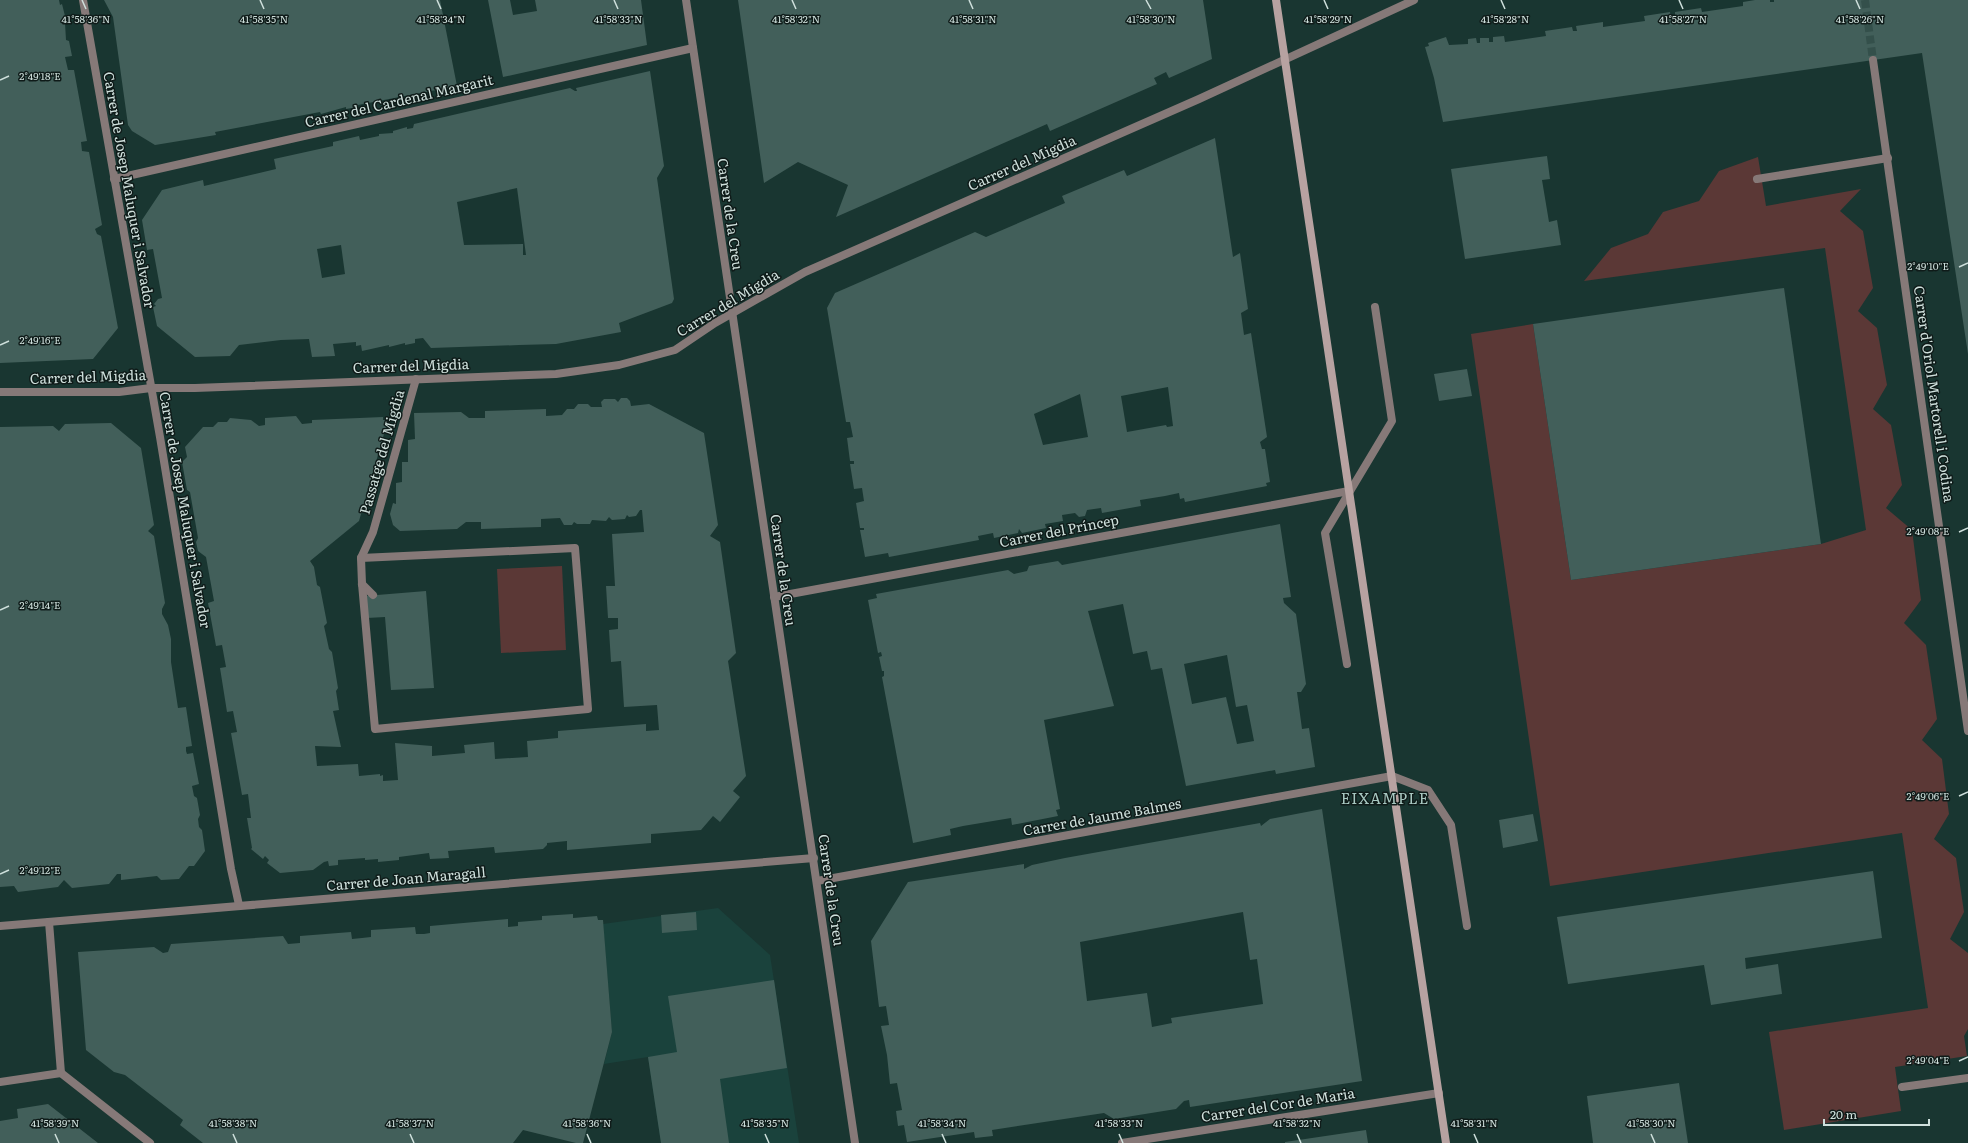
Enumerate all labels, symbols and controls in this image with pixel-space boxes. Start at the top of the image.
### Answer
text: 41°58'36"N [62,11,110,26]
text: 41°58'35"N [240,11,288,26]
text: 41°58'34"N [417,11,465,26]
text: 41°58'33"N [594,11,642,26]
text: 41°58'32"N [772,11,820,26]
text: 41°58'31"N [949,11,997,26]
text: 41°58'30"N [1126,11,1176,26]
text: 41°58'29"N [1304,11,1352,26]
text: 41°58'28"N [1481,11,1529,26]
text: 41°58'27"N [1659,11,1707,26]
text: 41°58'26"N [1836,11,1884,26]
text: 2°49'18"E [19,68,61,83]
street label: Carrer del Cardenal Margarit [303,69,495,131]
street label: Carrer de Josep Maluquer i Salvador [99,70,161,310]
street label: Carrer del Migdia [964,129,1079,195]
street label: Carrer de la Creu [713,157,749,271]
text: 2°49'10"E [1907,258,1949,273]
street label: Carrer del Migdia [672,263,783,341]
street label: Carrer d'Oriol Martorell i Codina [1910,284,1960,504]
text: 2°49'16"E [19,332,61,347]
street label: Carrer del Migdia [352,353,470,377]
street label: Carrer del Migdia [29,364,147,388]
street label: Passatge del Migdia [354,387,409,516]
street label: Carrer de Josep Maluquer i Salvador [155,390,217,630]
street label: Carrer del Príncep [997,509,1120,551]
street label: Carrer de la Creu [766,513,802,627]
text: 2°49'08"E [1907,523,1949,538]
text: 2°49'14"E [20,597,60,612]
district label: EIXAMPLE [1341,786,1429,809]
text: 2°49'06"E [1907,788,1949,803]
street label: Carrer de Jaume Balmes [1021,792,1183,840]
street label: Carrer de la Creu [814,833,850,947]
street label: Carrer de Joan Maragall [325,861,487,895]
text: 2°49'12"E [20,862,60,877]
text: 2°49'04"E [1907,1052,1949,1067]
street label: Carrer del Cor de Maria [1200,1082,1357,1126]
scale bar [1824,1101,1929,1127]
text: 20 m [1830,1105,1857,1123]
text: 41°58'39"N [31,1115,79,1130]
text: 41°58'38"N [209,1115,257,1130]
text: 41°58'37"N [386,1115,434,1130]
text: 41°58'36"N [563,1115,611,1130]
text: 41°58'35"N [741,1115,789,1130]
text: 41°58'34"N [918,1115,966,1130]
text: 41°58'33"N [1095,1115,1143,1130]
text: 41°58'32"N [1273,1115,1321,1130]
text: 41°58'31"N [1450,1115,1498,1130]
text: 41°58'30"N [1626,1115,1676,1130]

